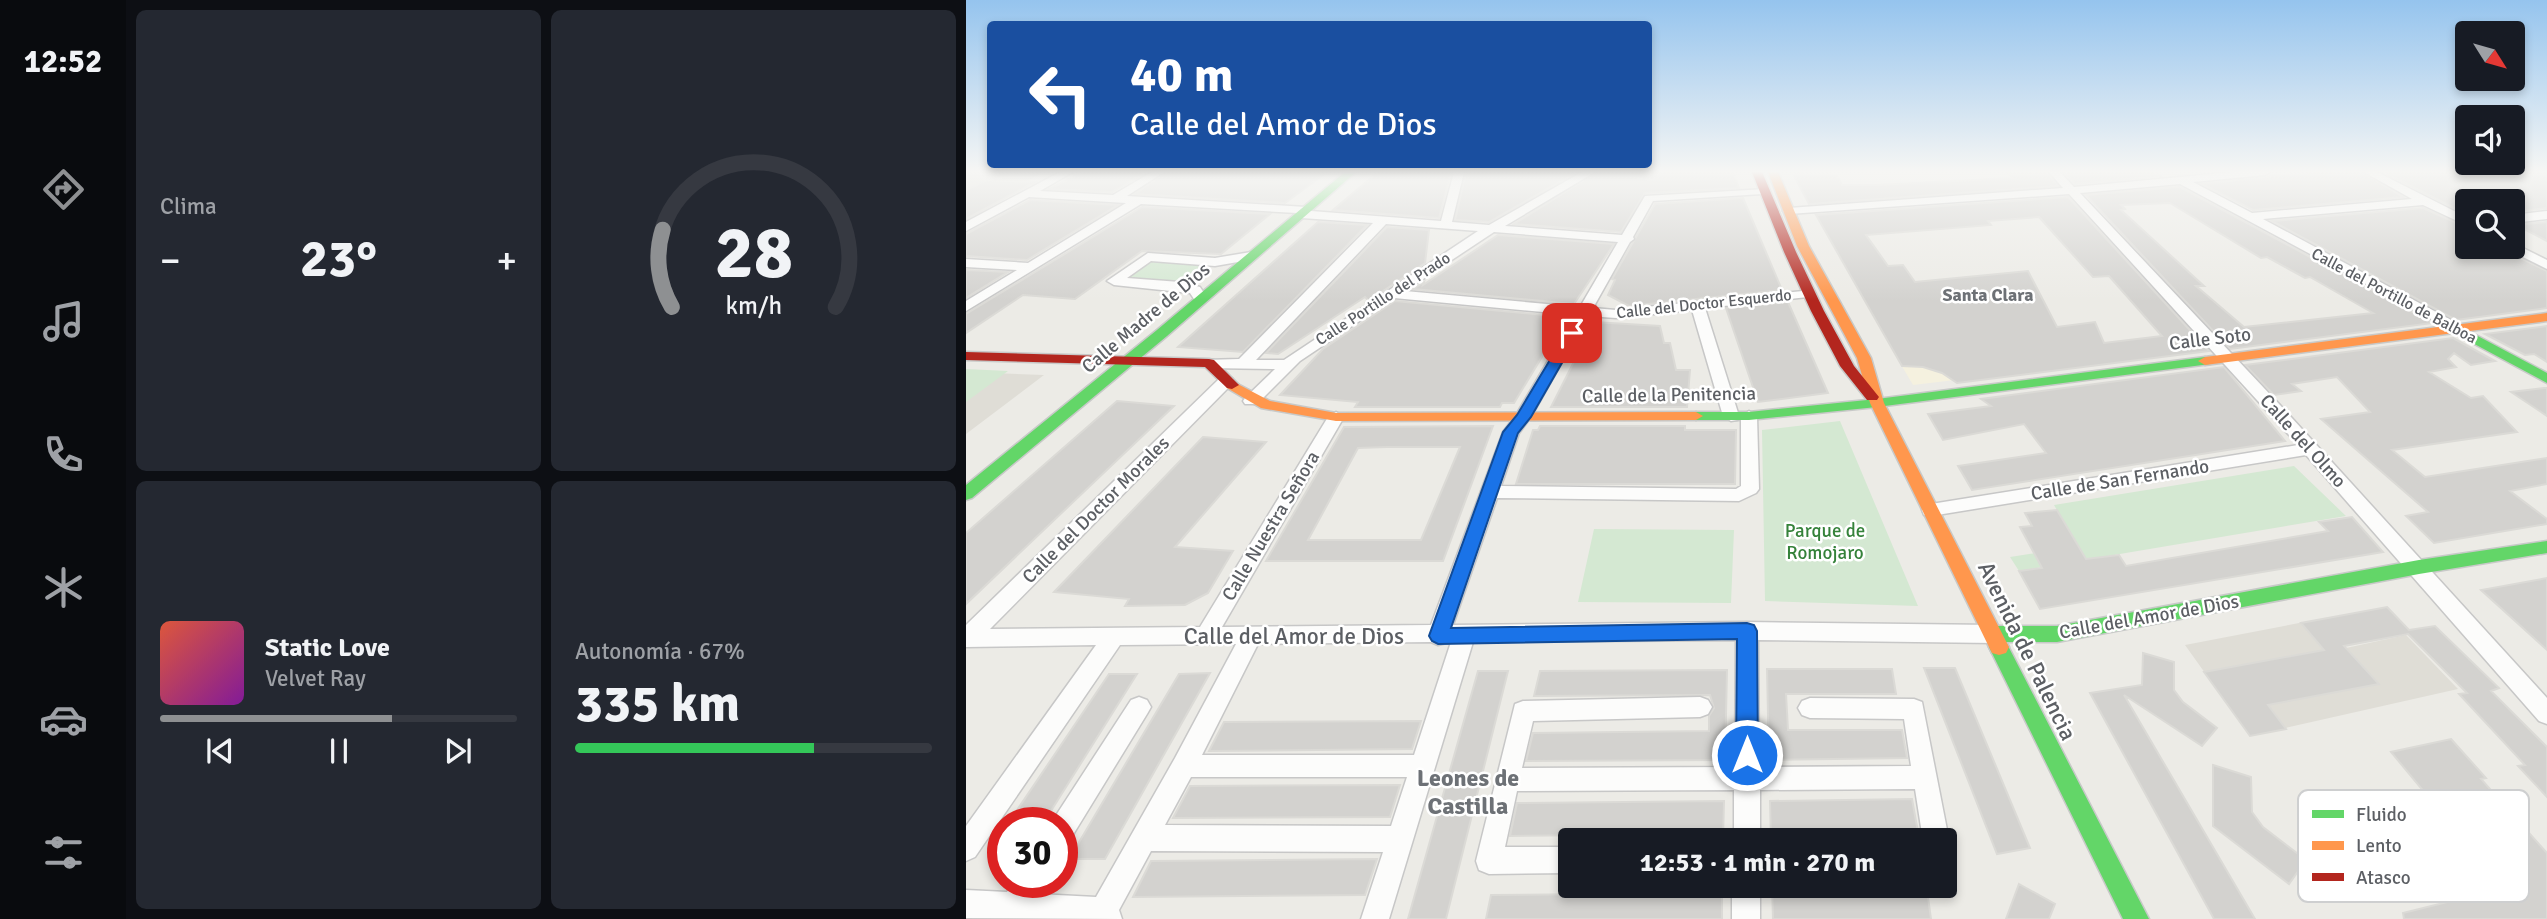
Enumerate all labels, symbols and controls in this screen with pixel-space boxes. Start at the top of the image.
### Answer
north arrow [2455,21,2525,91]
map controls [2455,21,2525,259]
text: 12:52 [24,42,102,81]
text: 40 m [1130,45,1233,105]
icon: left [1015,49,1106,140]
text: Calle del Amor de Dios [1130,105,1437,144]
button: sound [2455,105,2525,175]
icon: directions [39,165,88,214]
button: search [2455,189,2525,259]
text: Clima [160,192,217,221]
text: 28 [714,209,793,298]
text: 23° [300,227,377,291]
text: − [160,237,181,284]
text: + [496,237,517,284]
street label: Calle del Portillo de Balboa [2308,244,2480,348]
street label: Calle Portillo del Prado [1312,248,1454,350]
street label: Calle Madre de Dios [1077,257,1215,379]
district label: Santa Clara [1942,284,2034,306]
street label: Calle del Doctor Esquerdo [1615,285,1793,323]
text: km/h [725,289,782,320]
icon: music [39,297,88,346]
pin [1542,303,1602,363]
icon: arrive [1553,314,1591,352]
street label: Calle Soto [2168,322,2252,356]
street label: Calle de la Penitencia [1582,381,1756,409]
street label: Calle del Olmo [2255,389,2351,493]
icon: phone [39,430,88,479]
street label: Calle del Doctor Morales [1017,431,1175,589]
street label: Calle Nuestra Señora [1217,447,1325,605]
street label: Calle de San Fernando [2029,454,2211,506]
park label: Parque de Romojaro [1785,519,1865,565]
street label: Avenida de Palencia [1971,557,2083,745]
icon: climate [39,563,88,612]
street label: Calle del Amor de Dios [2057,589,2241,645]
street label: Calle del Amor de Dios [1184,622,1404,651]
text: Static Love [265,632,390,664]
text: Autonomía · 67% [575,637,745,666]
text: Velvet Ray [265,664,366,693]
text: 335 km [575,672,740,736]
icon: car [39,695,88,744]
position arrow [1710,718,1784,792]
icon: previous [201,732,239,770]
icon: pause [320,732,358,770]
icon: next [439,732,477,770]
district label: Leones de Castilla [1417,763,1519,821]
legend [2298,790,2529,902]
text: Fluido [2356,803,2407,827]
speed limit sign: 30 [987,807,1078,898]
icon: filters [39,828,88,877]
text: Lento [2356,834,2402,858]
text: 12:53 · 1 min · 270 m [1640,847,1875,879]
text: Atasco [2356,866,2411,890]

